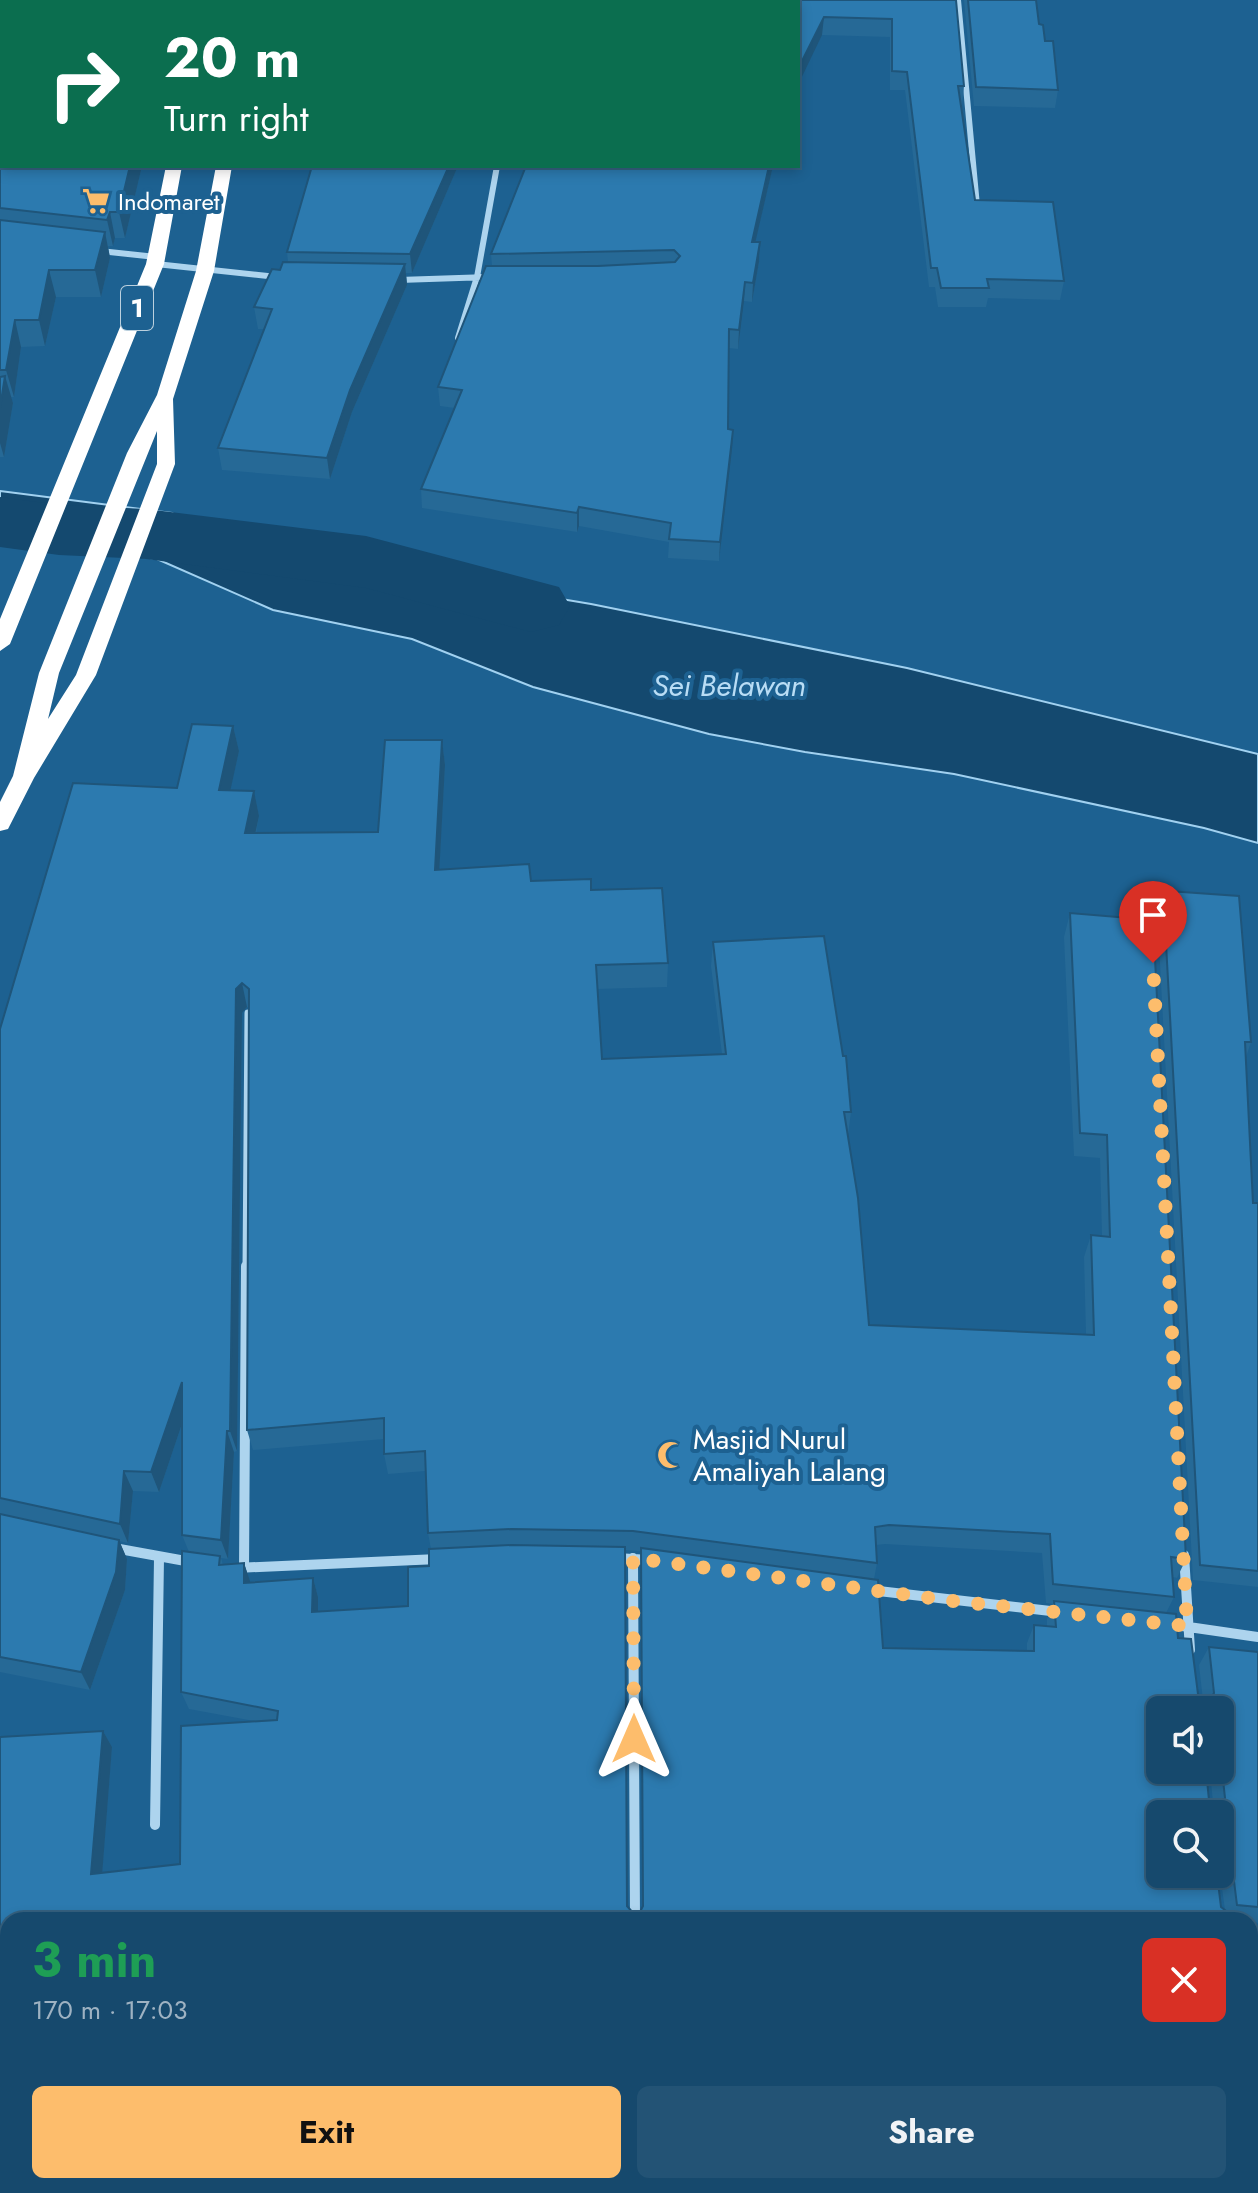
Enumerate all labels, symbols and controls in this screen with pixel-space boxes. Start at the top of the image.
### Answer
text: 20 m [164,17,301,98]
icon: right [32,32,136,136]
text: Turn right [164,92,309,144]
place label: Indomaret [118,184,220,219]
supermarket icon: Indomaret [81,186,111,216]
road number: 1 [121,286,153,330]
water label: Sei Belawan [652,664,806,707]
pin [1119,881,1187,963]
icon: arrive [1131,893,1175,937]
place label: Masjid Nurul Amaliyah Lalang [693,1419,886,1492]
mosque icon: Masjid Nurul Amaliyah Lalang [656,1440,686,1470]
map controls [1146,1696,1234,1888]
button: sound [1146,1696,1234,1784]
position arrow [592,1697,676,1781]
button: search [1146,1800,1234,1888]
text: 3 min [32,1926,156,1995]
button: close [1142,1938,1226,2022]
text: 170 m · 17:03 [32,1991,187,2029]
button: Exit [32,2086,621,2178]
button: Share [637,2086,1226,2178]

